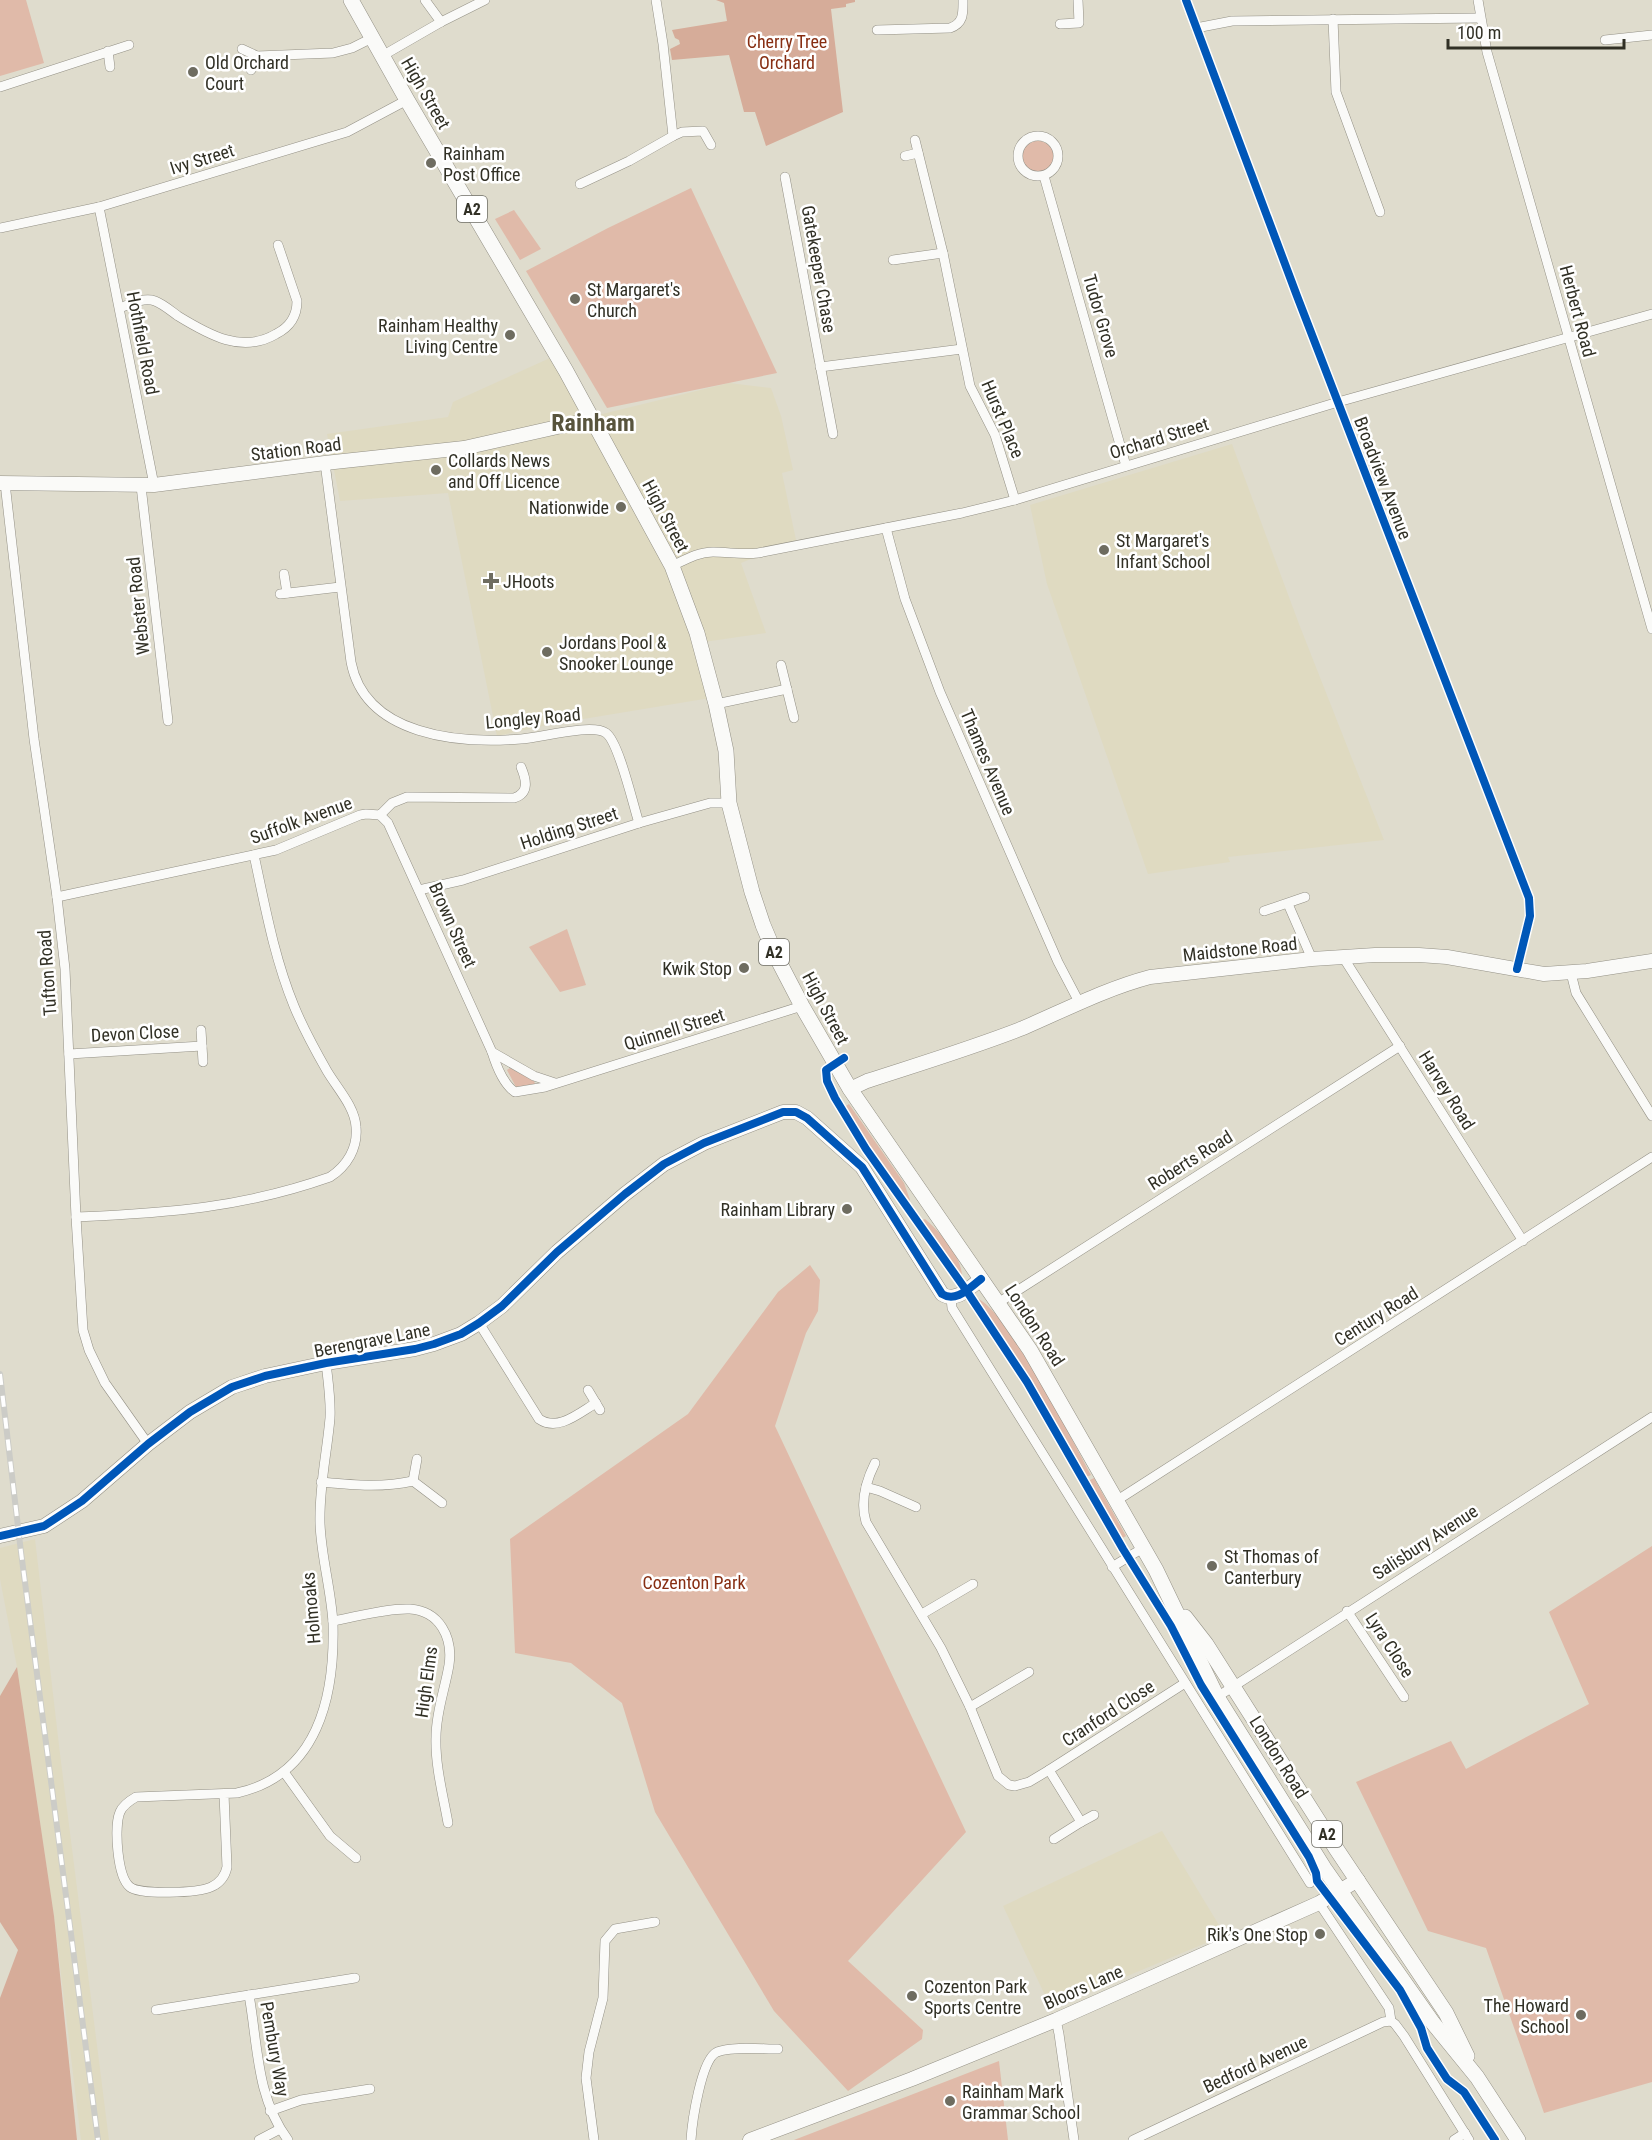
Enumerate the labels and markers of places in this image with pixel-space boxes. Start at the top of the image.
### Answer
place label: Old Orchard Court [205,52,289,94]
marker: Old Orchard Court [186,65,200,79]
place label: Rainham Post Office [443,143,521,185]
marker: Rainham Post Office [424,156,438,170]
place label: St Margaret's Church [587,279,681,321]
marker: St Margaret's Church [568,292,582,306]
place label: Rainham Healthy Living Centre [378,315,498,357]
marker: Rainham Healthy Living Centre [503,328,517,342]
place label: Collards News and Off Licence [448,450,560,492]
marker: Collards News and Off Licence [429,463,443,477]
place label: Nationwide [529,497,609,518]
marker: Nationwide [614,500,628,514]
place label: St Margaret's Infant School [1116,530,1210,572]
marker: St Margaret's Infant School [1097,543,1111,557]
place label: JHoots [503,571,554,592]
marker: JHoots [484,574,498,588]
place label: Jordans Pool & Snooker Lounge [559,632,673,674]
marker: Jordans Pool & Snooker Lounge [540,645,554,659]
place label: Kwik Stop [662,958,732,979]
marker: Kwik Stop [737,961,751,975]
place label: Rainham Library [721,1199,835,1220]
marker: Rainham Library [840,1202,854,1216]
place label: St Thomas of Canterbury [1224,1546,1319,1588]
marker: St Thomas of Canterbury [1205,1559,1219,1573]
place label: Rik's One Stop [1207,1924,1308,1945]
marker: Rik's One Stop [1313,1927,1327,1941]
place label: Cozenton Park Sports Centre [924,1976,1027,2018]
marker: Cozenton Park Sports Centre [905,1989,919,2003]
place label: The Howard School [1484,1995,1569,2037]
marker: The Howard School [1574,2008,1588,2022]
place label: Rainham Mark Grammar School [962,2081,1080,2123]
marker: Rainham Mark Grammar School [943,2094,957,2108]

